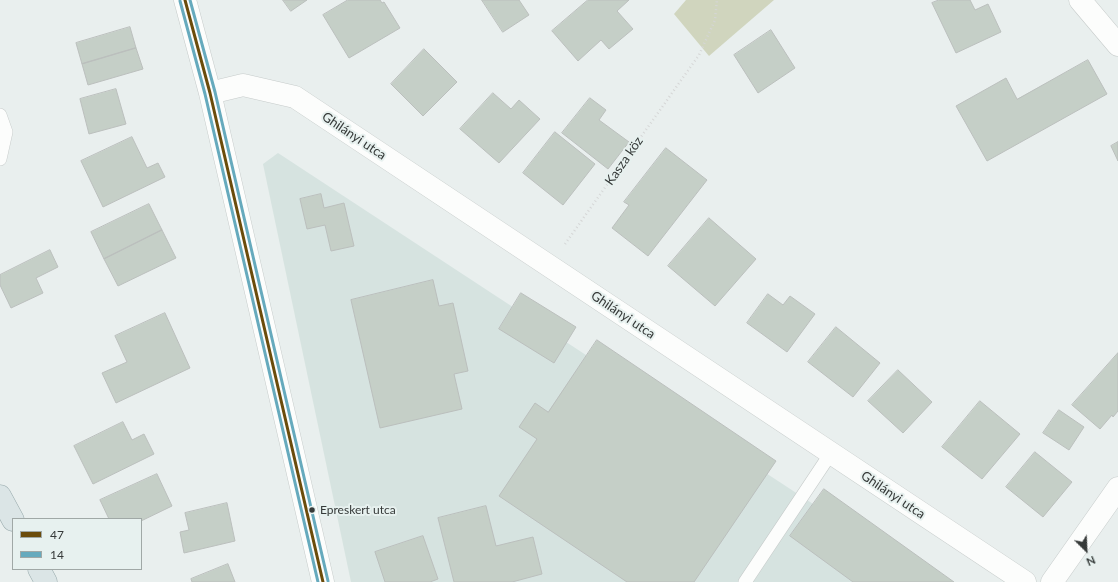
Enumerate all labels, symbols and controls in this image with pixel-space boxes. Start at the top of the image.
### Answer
street label: Ghilányi utca [319,109,389,163]
street label: Kasza köz [602,134,646,188]
street label: Ghilányi utca [588,288,658,342]
street label: Ghilányi utca [858,468,928,522]
place label: Epreskert utca [320,503,396,517]
marker: Epreskert utca [307,505,317,515]
legend [12,518,142,570]
text: 47 [50,527,64,542]
north arrow [1066,530,1106,570]
text: 14 [50,547,64,562]
text: N [1085,554,1098,569]

